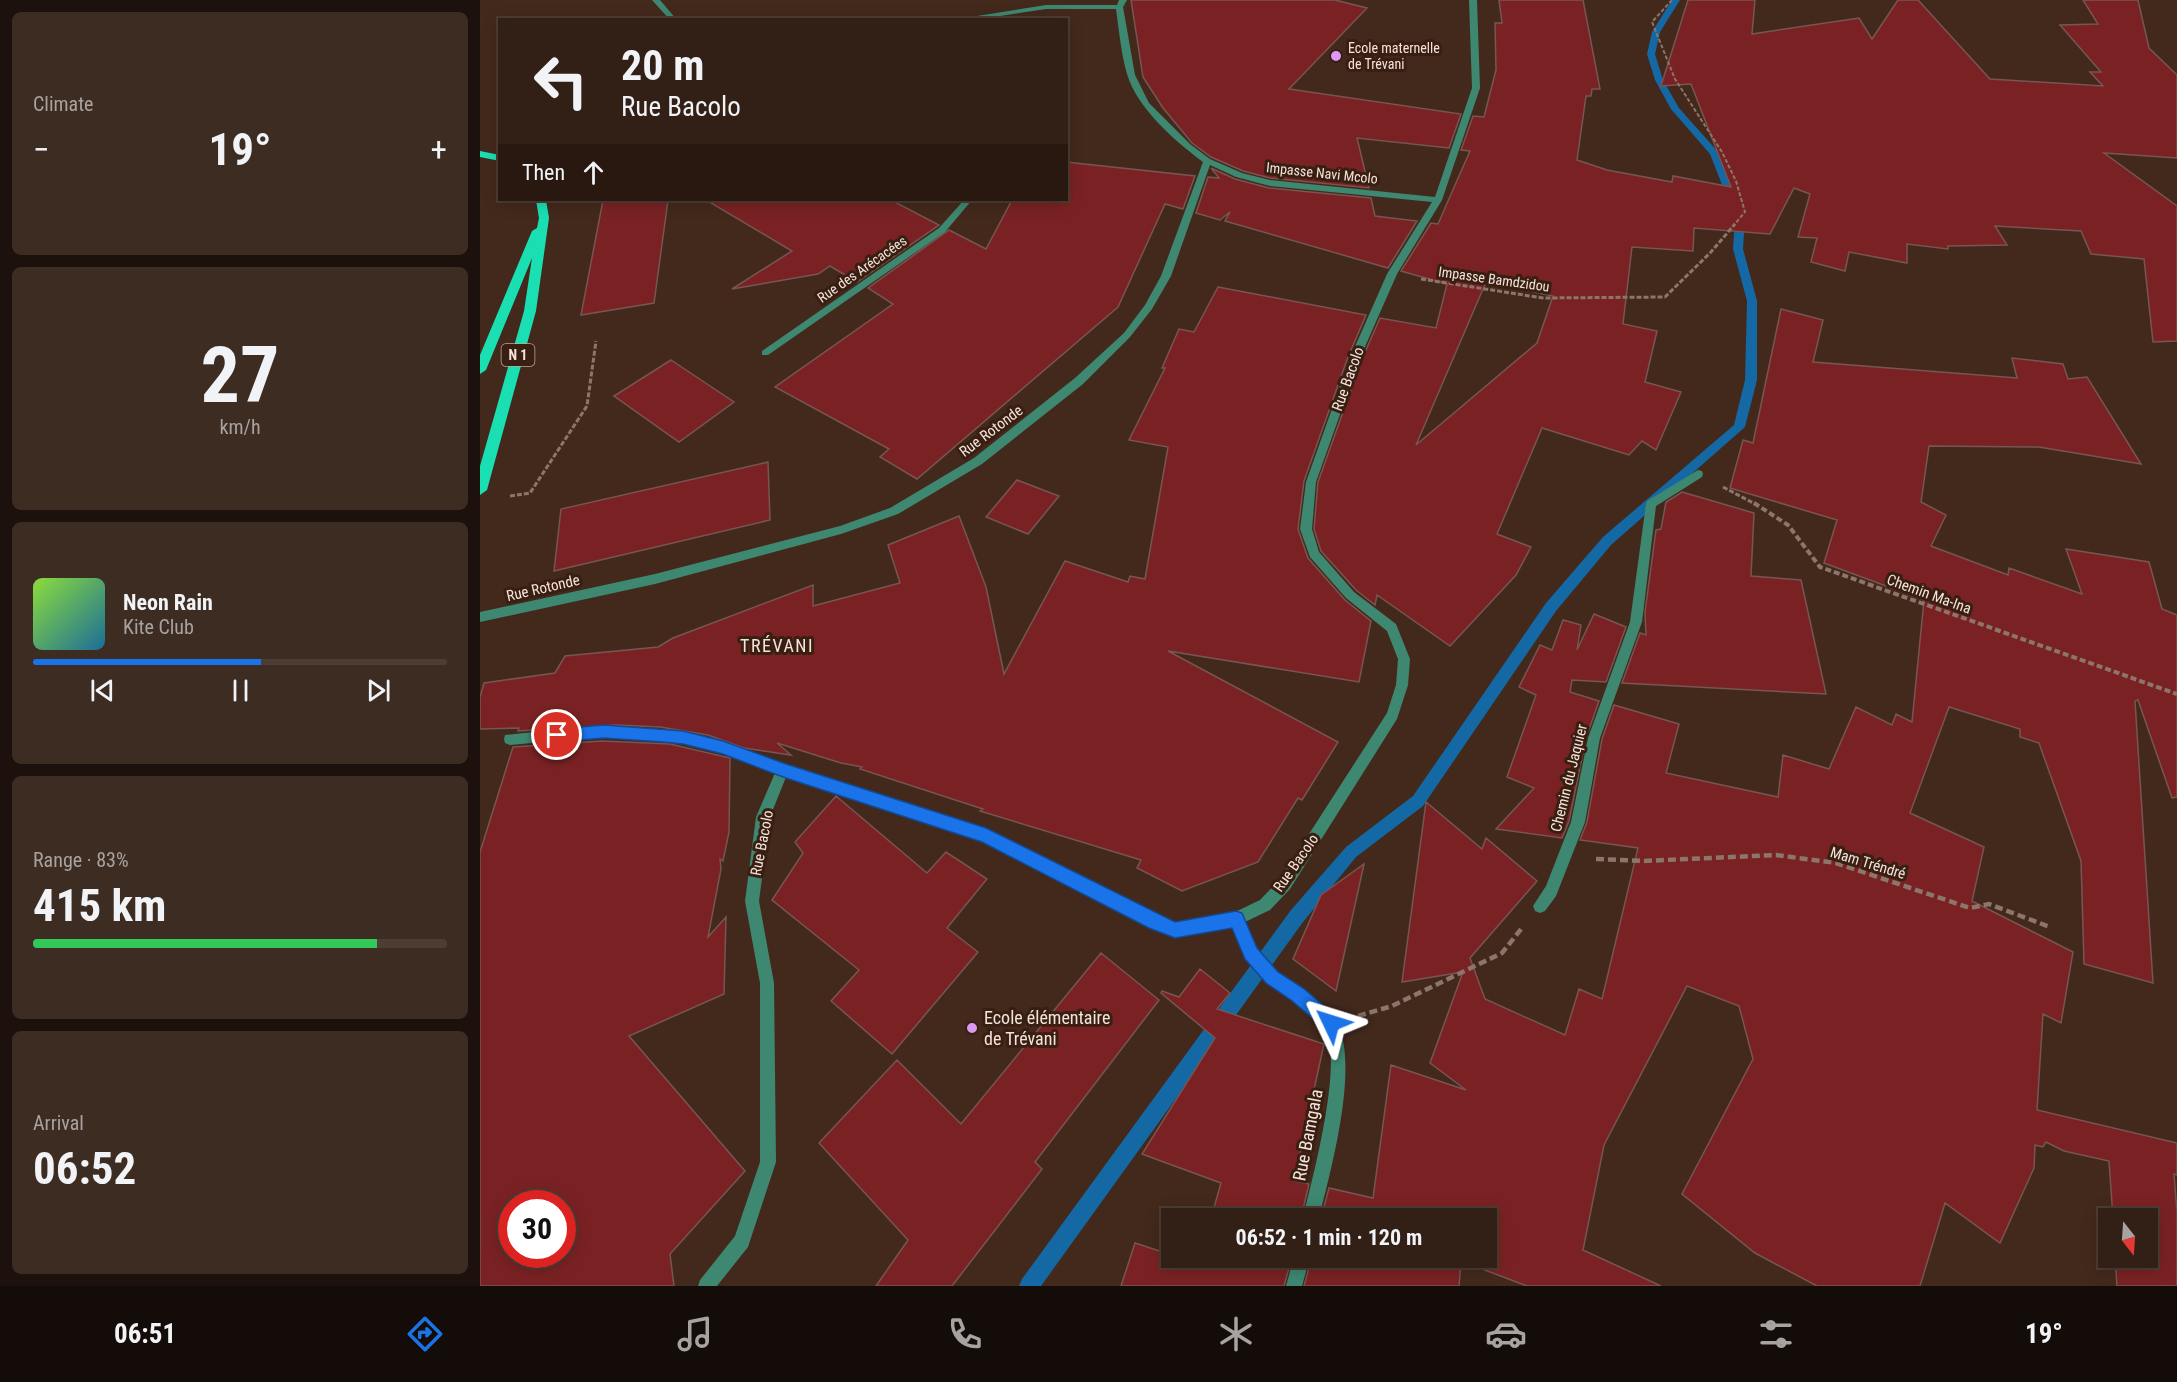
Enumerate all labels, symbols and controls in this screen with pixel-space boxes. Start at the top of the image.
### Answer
place label: Ecole maternelle de Trévani [1348,40,1440,72]
text: 20 m [621,41,704,90]
icon: left [522,42,600,120]
marker: Ecole maternelle de Trévani [1329,49,1343,63]
text: Rue Bacolo [621,91,741,123]
text: Climate [33,92,93,116]
text: 19° [209,123,272,176]
text: − [33,130,50,169]
text: + [431,130,447,169]
icon: ahead [577,156,610,189]
street label: Impasse Navi Mcolo [1265,159,1379,187]
text: Then [522,160,565,185]
street label: Rue des Arécacées [814,232,910,306]
street label: Impasse Bamdzidou [1437,263,1551,295]
text: 27 [201,330,279,421]
road number: N 1 [502,344,534,366]
street label: Rue Bacolo [1328,345,1368,413]
street label: Rue Rotonde [956,401,1026,461]
text: km/h [219,415,261,439]
street label: Chemin Ma-Ina [1884,570,1974,618]
street label: Rue Rotonde [505,571,581,605]
text: Neon Rain [123,590,213,615]
text: Kite Club [123,615,194,639]
district label: TRÉVANI [740,635,814,656]
icon: previous [86,674,119,707]
icon: pause [224,674,257,707]
icon: next [362,674,395,707]
pin [531,709,582,760]
icon: arrive [540,718,573,751]
street label: Chemin du Jaquier [1547,722,1591,834]
street label: Rue Bacolo [747,809,777,877]
street label: Rue Bacolo [1270,831,1322,895]
street label: Mam Tréndré [1828,843,1908,883]
text: Range · 83% [33,848,129,872]
text: 415 km [33,879,166,932]
position arrow [1299,991,1363,1055]
place label: Ecole élémentaire de Trévani [984,1007,1110,1049]
marker: Ecole élémentaire de Trévani [965,1021,979,1035]
street label: Rue Bamgala [1288,1087,1327,1183]
text: Arrival [33,1111,84,1135]
text: 06:52 [33,1142,136,1195]
speed limit sign: 30 [498,1190,576,1268]
north arrow [2098,1208,2158,1268]
map controls [2098,1208,2158,1268]
text: 06:52 · 1 min · 120 m [1236,1225,1422,1250]
icon: directions [404,1313,446,1355]
icon: music [674,1313,716,1355]
icon: phone [944,1313,986,1355]
icon: climate [1215,1313,1257,1355]
icon: car [1485,1313,1527,1355]
icon: filters [1755,1313,1797,1355]
text: 06:51 [114,1318,176,1350]
text: 19° [2025,1318,2063,1350]

